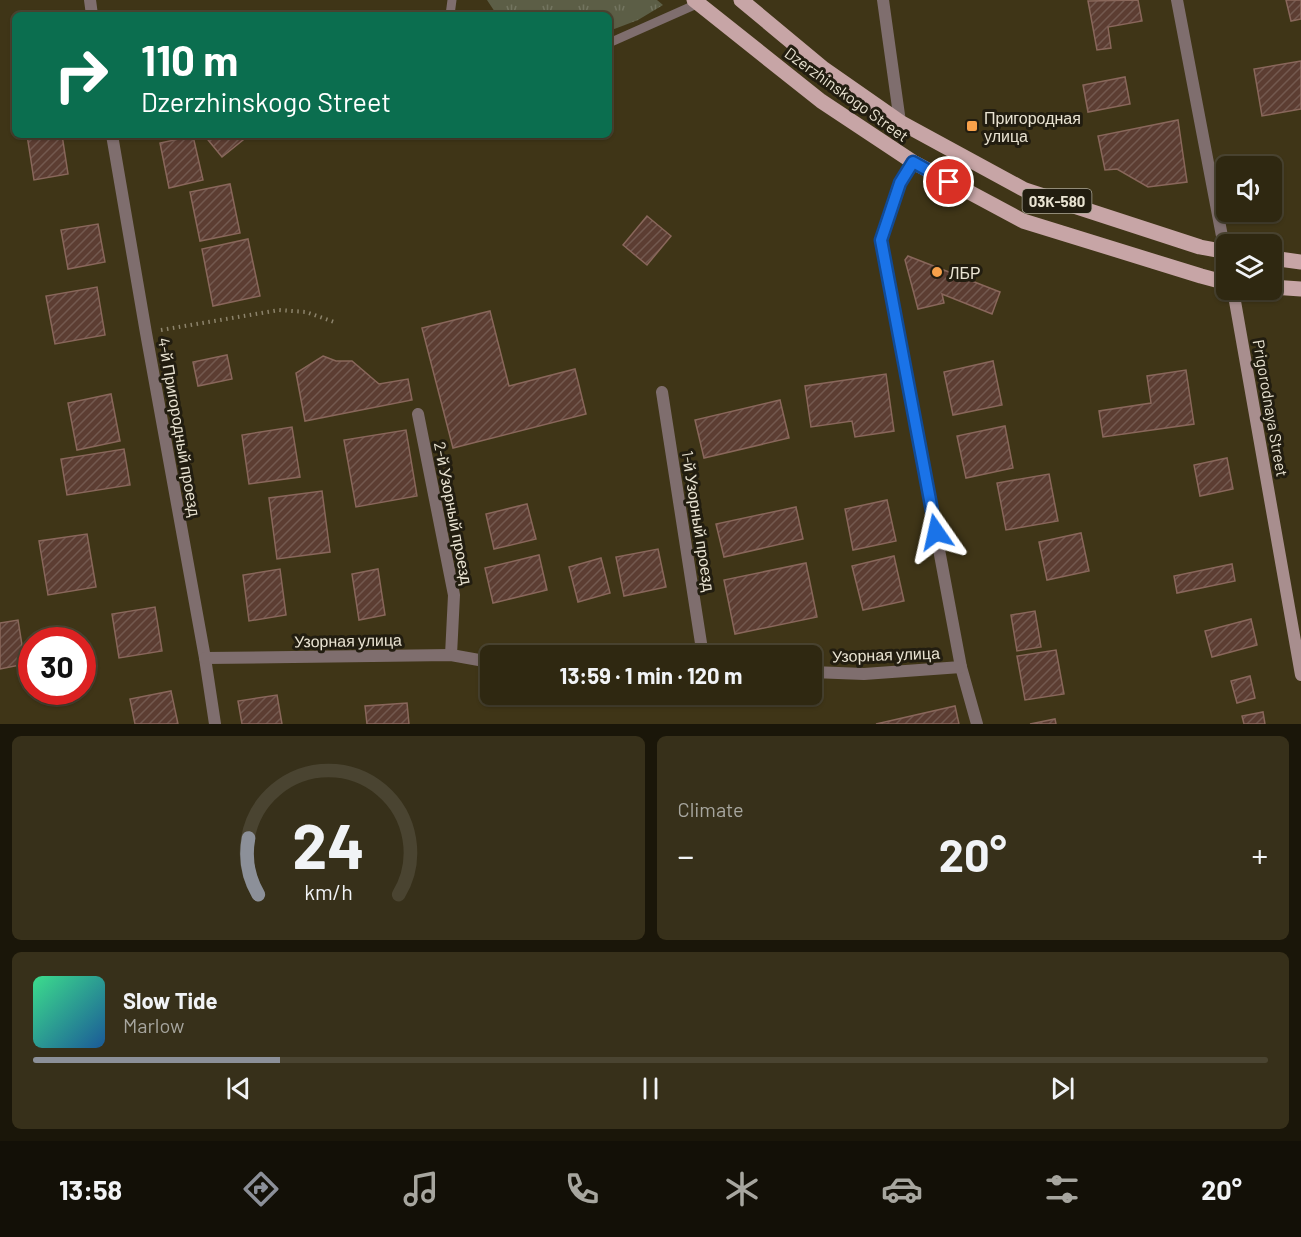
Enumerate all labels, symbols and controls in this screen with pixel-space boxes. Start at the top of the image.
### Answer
text: 110 m [141,34,238,84]
icon: right [42,36,120,114]
street label: Dzerzhinskogo Street [781,43,913,145]
text: Dzerzhinskogo Street [141,85,391,117]
place label: Пригородная улица [984,108,1081,145]
marker: Пригородная улица [965,119,979,133]
pin [923,156,974,207]
map controls [1216,156,1282,300]
button: sound [1216,156,1282,222]
icon: arrive [932,165,965,198]
road number: 03К-580 [1022,189,1092,213]
button: layers [1216,234,1282,300]
place label: ЛБР [949,263,981,282]
marker: ЛБР [930,265,944,279]
street label: 4-й Пригородный проезд [155,336,205,519]
street label: Prigorodnaya Street [1250,338,1292,478]
street label: 2-й Узорный проезд [431,440,477,587]
street label: 1-й Узорный проезд [679,449,720,593]
position arrow [904,500,968,564]
speed limit sign: 30 [18,627,96,705]
street label: Узорная улица [294,630,402,650]
street label: Узорная улица [832,643,940,665]
text: 13:59 · 1 min · 120 m [560,662,742,688]
text: Climate [678,797,744,821]
text: 24 [292,807,365,881]
text: 20° [939,827,1007,881]
text: − [678,835,694,875]
text: + [1252,835,1268,875]
text: km/h [304,879,353,904]
text: Slow Tide [123,987,218,1013]
text: Marlow [123,1013,184,1037]
icon: previous [222,1072,255,1105]
icon: pause [634,1072,667,1105]
icon: next [1046,1072,1079,1105]
icon: directions [240,1168,282,1210]
icon: music [400,1168,442,1210]
icon: phone [561,1168,603,1210]
icon: climate [721,1168,763,1210]
icon: car [881,1168,923,1210]
icon: filters [1041,1168,1083,1210]
text: 13:58 [59,1173,122,1205]
text: 20° [1201,1173,1242,1205]

